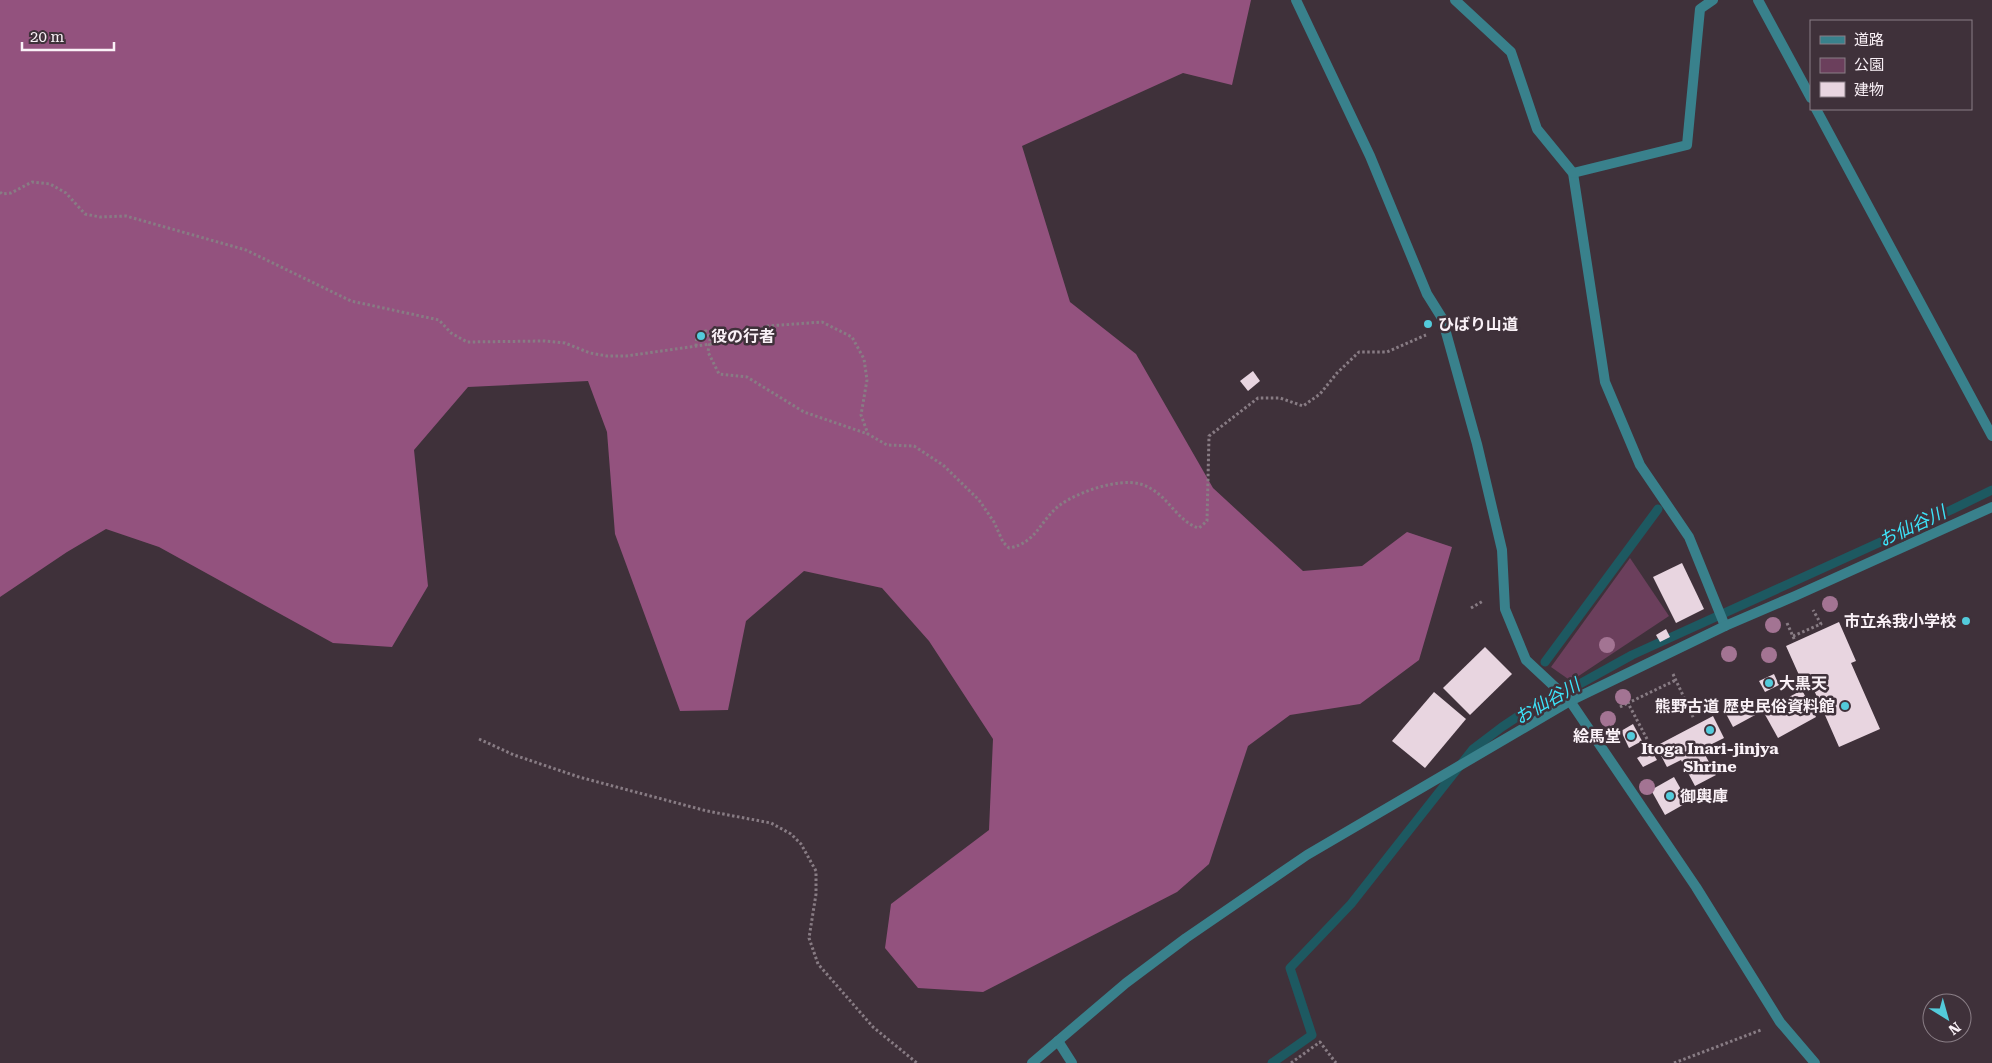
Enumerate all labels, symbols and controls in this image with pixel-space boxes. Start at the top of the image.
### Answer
scale bar [22,20,115,52]
legend [1810,20,1972,110]
text: 20 m [30,28,65,46]
text: 道路 [1854,31,1884,49]
text: 公園 [1854,56,1884,74]
text: 建物 [1854,81,1884,99]
place label: ひばり山道 [1438,315,1518,334]
marker: ひばり山道 [1422,318,1434,330]
place label: 役の行者 [711,327,775,346]
marker: 役の行者 [695,330,707,342]
water label: お仙谷川 [1875,500,1951,551]
place label: 市立糸我小学校 [1844,612,1956,631]
marker: 市立糸我小学校 [1960,615,1972,627]
water label: お仙谷川 [1511,673,1585,728]
place label: 大黒天 [1779,674,1827,693]
marker: 大黒天 [1763,677,1775,689]
place label: 熊野古道 歴史民俗資料館 [1655,697,1835,716]
marker: 熊野古道 歴史民俗資料館 [1839,700,1851,712]
marker: Itoga Inari-jinjya Shrine [1704,724,1716,736]
place label: 絵馬堂 [1573,727,1621,746]
marker: 絵馬堂 [1625,730,1637,742]
place label: Itoga Inari-jinjya Shrine [1641,739,1779,776]
place label: 御輿庫 [1680,787,1728,806]
marker: 御輿庫 [1664,790,1676,802]
north arrow [1922,993,1972,1043]
text: N [1946,1019,1964,1038]

